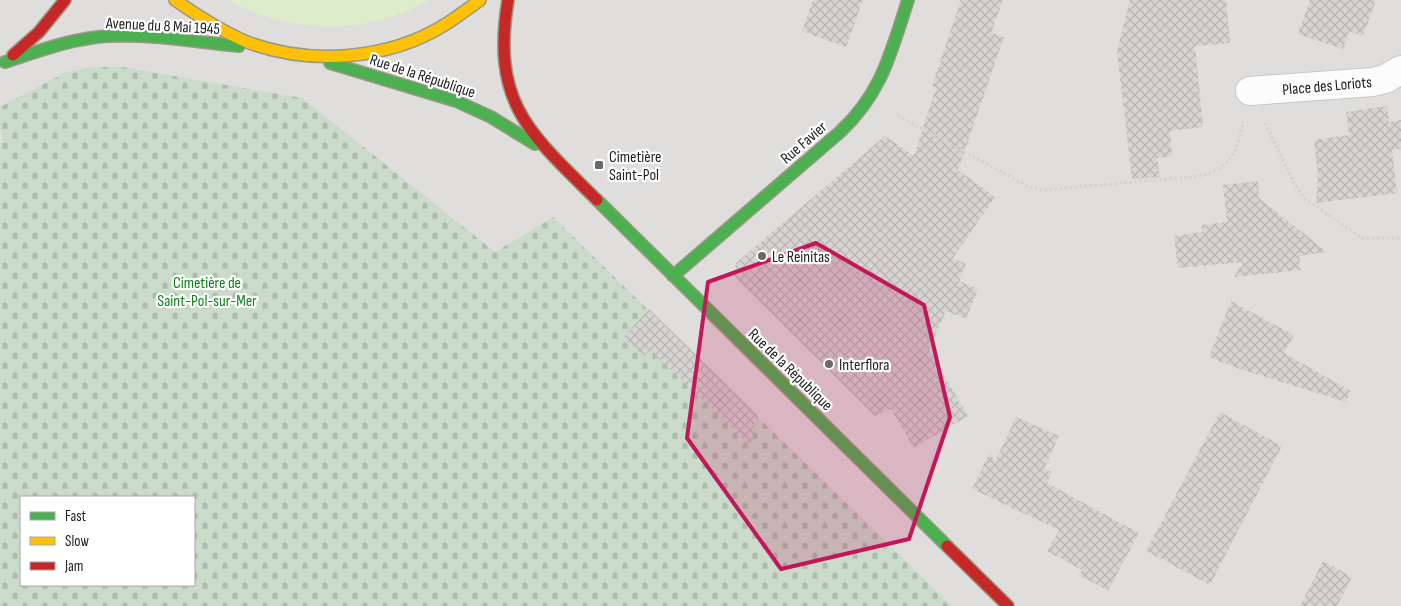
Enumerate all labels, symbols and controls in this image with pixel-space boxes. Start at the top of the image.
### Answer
street label: Avenue du 8 Mai 1945 [104,14,220,39]
street label: Rue de la République [367,50,478,102]
street label: Place des Loriots [1282,73,1373,100]
street label: Rue Favier [777,118,831,168]
place label: Cimetière Saint-Pol [609,148,661,185]
marker: Cimetière Saint-Pol [593,159,605,171]
place label: Le Reinitas [772,248,830,267]
marker: Le Reinitas [756,250,768,262]
park label: Cimetière de Saint-Pol-sur-Mer [157,274,257,311]
street label: Rue de la République [744,325,836,415]
place label: Interflora [839,356,889,375]
marker: Interflora [823,358,835,370]
legend [20,496,195,586]
text: Fast [65,507,87,526]
text: Slow [65,532,89,551]
text: Jam [64,557,83,576]

